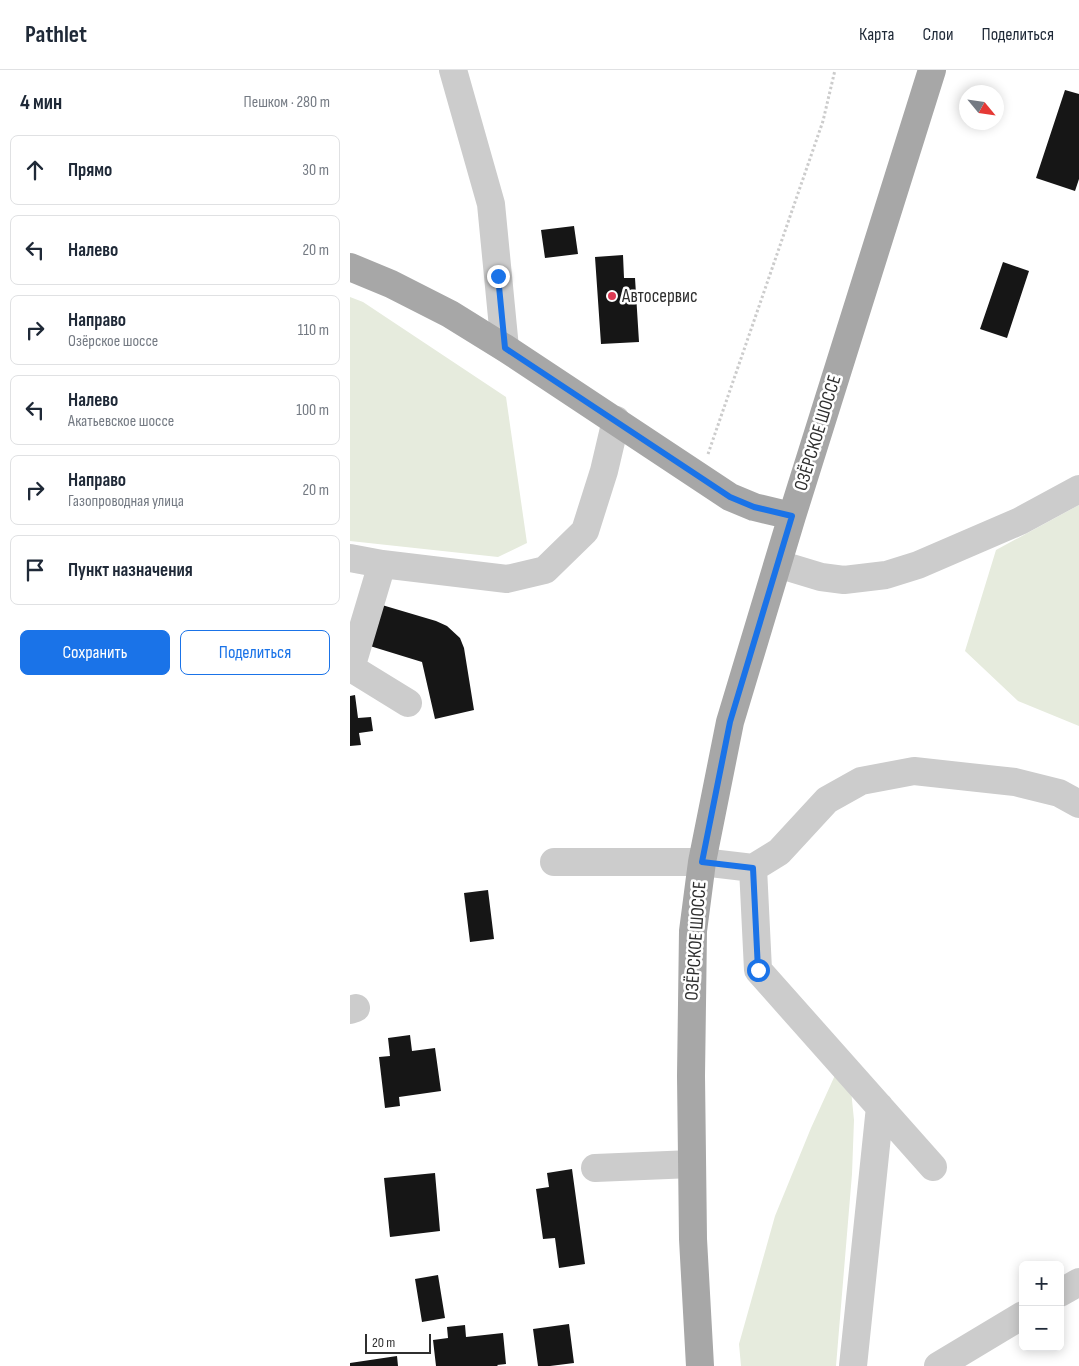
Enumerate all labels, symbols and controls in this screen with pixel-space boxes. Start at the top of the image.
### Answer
text: Pathlet [25,20,87,49]
text: Карта [859,24,895,45]
text: Слои [923,24,954,45]
text: Поделиться [982,24,1054,45]
north arrow [959,85,1004,130]
text: 4 мин [20,90,62,115]
text: Пешком · 280 m [244,93,330,112]
icon: ahead [21,156,49,184]
text: Прямо [68,159,112,182]
text: 30 m [302,161,329,180]
icon: left [21,236,49,264]
text: Налево [68,239,118,262]
text: 20 m [302,241,329,260]
route end [487,265,510,288]
place label: Автосервис [621,285,698,308]
marker: Автосервис [606,290,618,302]
text: Направо [68,309,126,332]
icon: right [21,316,49,344]
text: 110 m [298,321,329,340]
text: Озёрское шоссе [68,332,158,351]
street label: ОЗЁРСКОЕ ШОССЕ [790,372,846,494]
text: Налево [68,389,118,412]
icon: left [21,396,49,424]
text: 100 m [296,401,329,420]
text: Акатьевское шоссе [68,412,174,431]
text: Направо [68,469,126,492]
icon: right [21,476,49,504]
text: 20 m [302,481,329,500]
text: Газопроводная улица [68,492,184,511]
icon: arrive [21,556,49,584]
text: Пункт назначения [68,559,193,582]
button: Сохранить [20,630,170,675]
button: Поделиться [180,630,330,675]
street label: ОЗЁРСКОЕ ШОССЕ [680,880,712,1002]
route start [747,959,770,982]
map controls [1019,1261,1064,1351]
button: + [1019,1261,1064,1306]
button: − [1019,1306,1064,1351]
scale bar [365,1331,431,1354]
text: 20 m [372,1334,395,1351]

